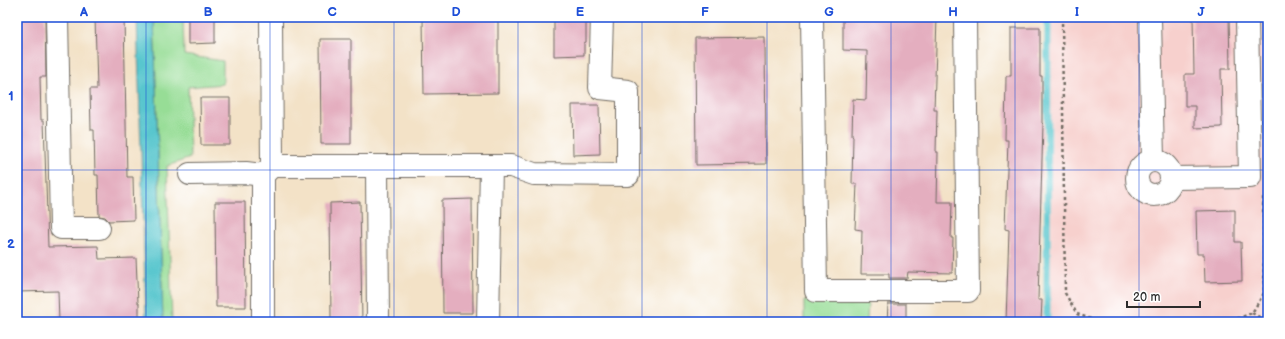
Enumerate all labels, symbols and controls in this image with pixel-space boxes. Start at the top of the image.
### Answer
text: A [79,4,88,20]
text: B [203,4,213,20]
text: C [327,4,337,20]
text: D [451,4,461,20]
text: E [576,4,585,20]
text: F [701,4,709,20]
text: G [824,4,834,20]
text: H [948,4,958,20]
text: I [1075,4,1079,20]
text: J [1197,4,1205,20]
text: 1 [8,88,14,104]
text: 2 [7,236,15,252]
scale bar [1127,283,1200,309]
text: 20 m [1133,290,1160,305]

